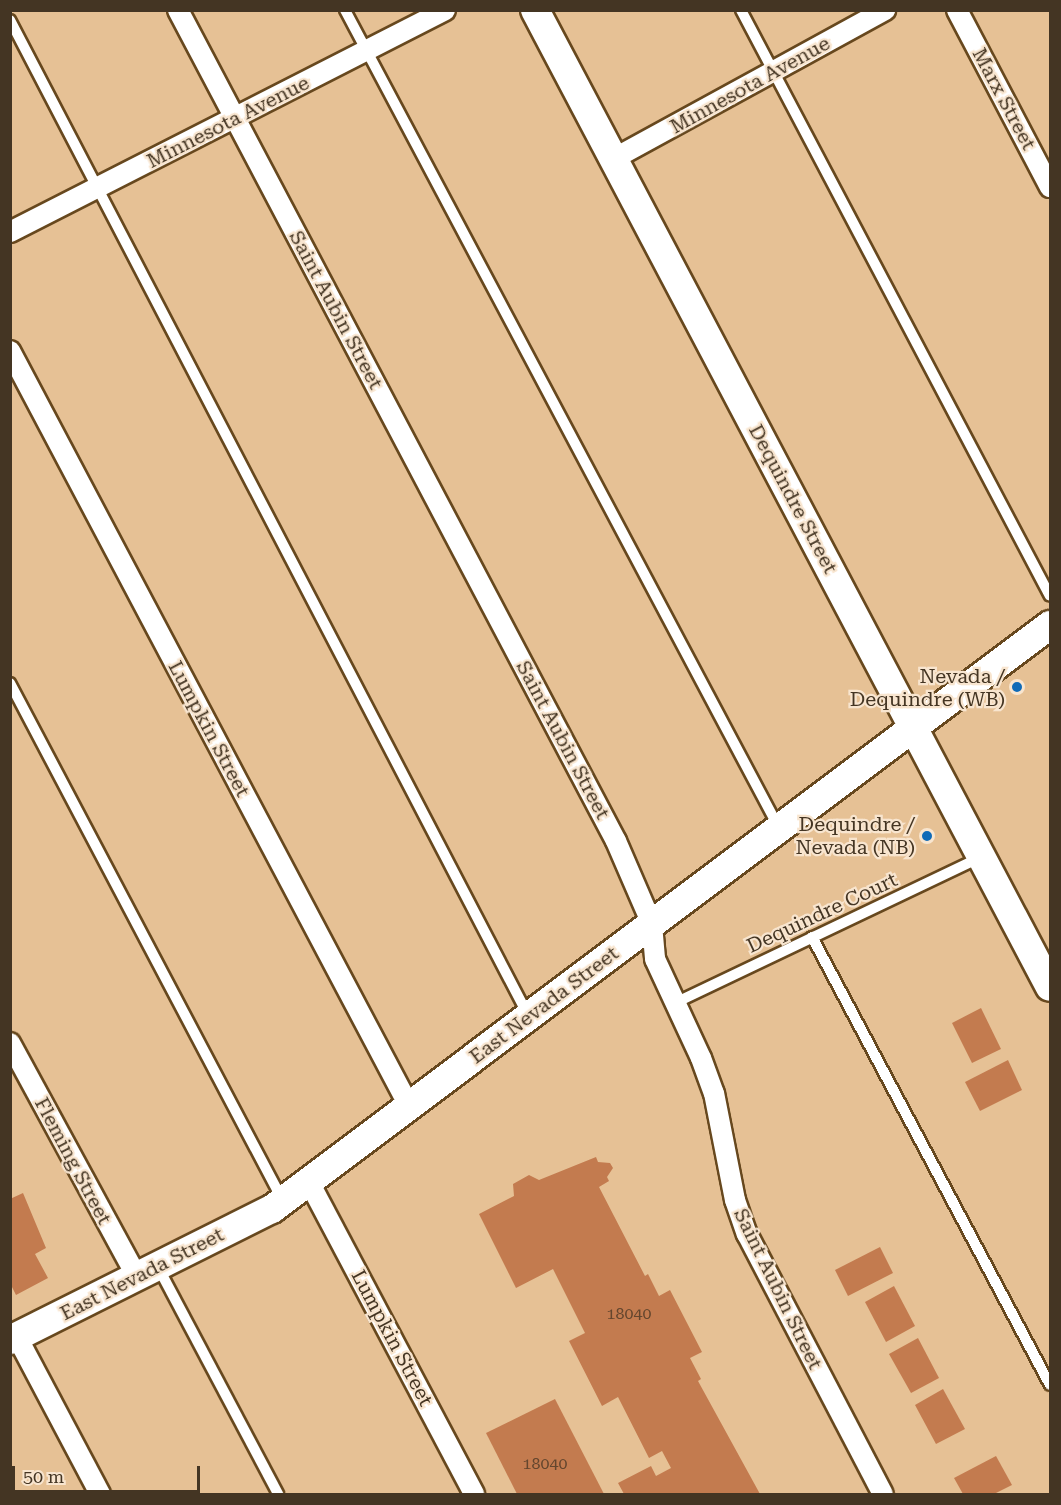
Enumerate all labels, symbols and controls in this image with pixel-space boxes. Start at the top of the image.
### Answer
street label: Minnesota Avenue [666,31,834,139]
street label: Marx Street [967,44,1041,154]
street label: Minnesota Avenue [143,71,313,173]
street label: Saint Aubin Street [284,227,388,393]
street label: Dequindre Street [744,420,842,578]
street label: Lumpkin Street [163,657,255,801]
street label: Saint Aubin Street [511,657,615,823]
place label: Nevada / Dequindre (WB) [850,664,1005,711]
marker: Nevada / Dequindre (WB) [1010,680,1024,694]
place label: Dequindre / Nevada (NB) [796,813,915,860]
marker: Dequindre / Nevada (NB) [920,829,934,843]
street label: Dequindre Court [743,868,901,958]
street label: East Nevada Street [465,941,623,1069]
street label: Fleming Street [29,1093,117,1229]
street label: Saint Aubin Street [729,1205,827,1373]
street label: East Nevada Street [56,1222,228,1326]
street label: Lumpkin Street [346,1266,438,1410]
house number: 18040 [607,1304,651,1324]
scale bar [15,1454,202,1492]
house number: 18040 [523,1454,567,1474]
text: 50 m [23,1466,64,1487]

